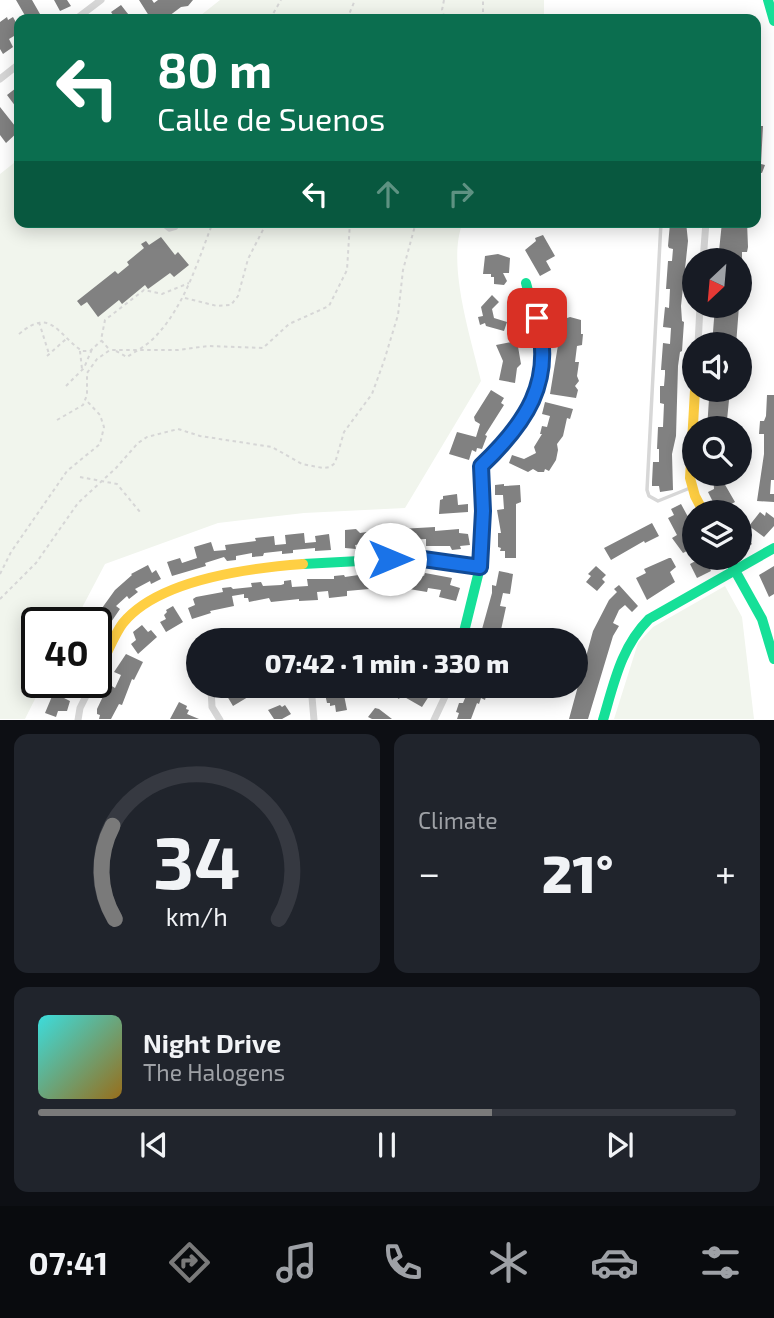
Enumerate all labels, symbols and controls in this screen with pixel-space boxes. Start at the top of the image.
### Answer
text: 80 m [157,39,272,98]
icon: left [42,42,133,133]
text: Calle de Suenos [157,99,385,137]
icon: left [296,175,334,213]
icon: ahead [369,175,407,213]
icon: right [442,175,480,213]
north arrow [682,248,752,318]
map controls [682,248,752,570]
pin [507,288,567,348]
icon: arrive [518,299,556,337]
button: sound [682,332,752,402]
button: search [682,416,752,486]
button: layers [682,500,752,570]
position arrow [353,522,427,596]
speed limit sign: 40 [21,607,112,698]
text: 07:42 · 1 min · 330 m [265,647,509,678]
text: Climate [418,806,498,834]
text: 34 [153,817,241,905]
text: 21° [542,841,613,903]
text: − [418,849,440,895]
text: + [715,849,736,895]
text: km/h [166,901,228,931]
text: Night Drive [143,1027,281,1058]
text: The Halogens [143,1058,285,1086]
icon: previous [135,1126,173,1164]
icon: pause [368,1126,406,1164]
icon: next [601,1126,639,1164]
icon: directions [165,1238,214,1287]
icon: music [272,1238,321,1287]
icon: phone [378,1238,427,1287]
icon: climate [484,1238,533,1287]
icon: car [590,1238,639,1287]
icon: filters [696,1238,745,1287]
text: 07:41 [29,1243,108,1281]

